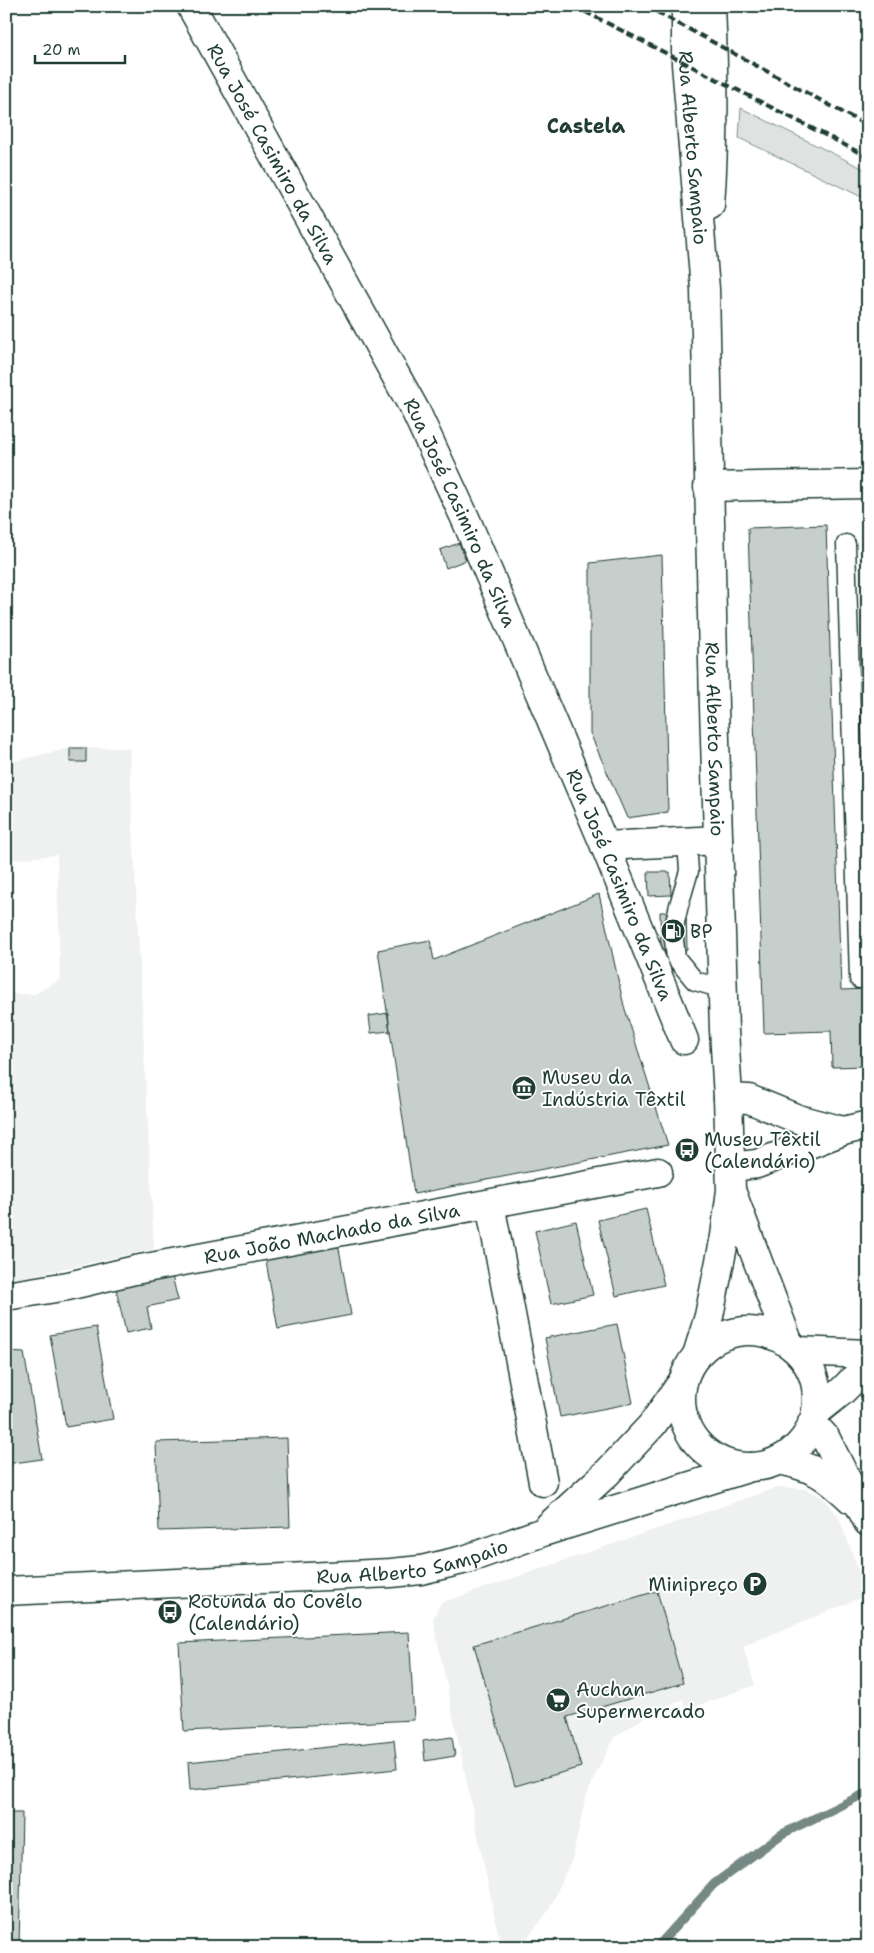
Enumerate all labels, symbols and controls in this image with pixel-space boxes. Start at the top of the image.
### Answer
scale bar [35,32,125,64]
street label: Rua José Casimiro da Silva [202,39,344,269]
text: 20 m [42,40,81,60]
street label: Rua Alberto Sampaio [673,51,714,246]
district label: Castela [547,113,625,139]
street label: Rua José Casimiro da Silva [398,393,523,631]
street label: Rua Alberto Sampaio [700,642,730,837]
street label: Rua José Casimiro da Silva [561,765,679,1004]
fuel station icon: BP [660,918,686,944]
place label: BP [690,919,713,944]
place label: Museu da Indústria Têxtil [542,1065,686,1112]
museum icon: Museu da Indústria Têxtil [511,1075,537,1101]
place label: Museu Têxtil (Calendário) [704,1127,821,1174]
bus stop icon: Museu Têxtil (Calendário) [674,1137,700,1163]
street label: Rua João Machado da Silva [202,1197,462,1269]
street label: Rua Alberto Sampaio [316,1533,511,1589]
parking icon: Minipreço [742,1571,768,1597]
place label: Minipreço [648,1572,738,1597]
place label: Rotunda do Covêlo (Calendário) [188,1589,362,1636]
bus stop icon: Rotunda do Covêlo (Calendário) [157,1599,183,1625]
place label: Auchan Supermercado [576,1677,705,1724]
supermarket icon: Auchan Supermercado [545,1687,571,1713]

